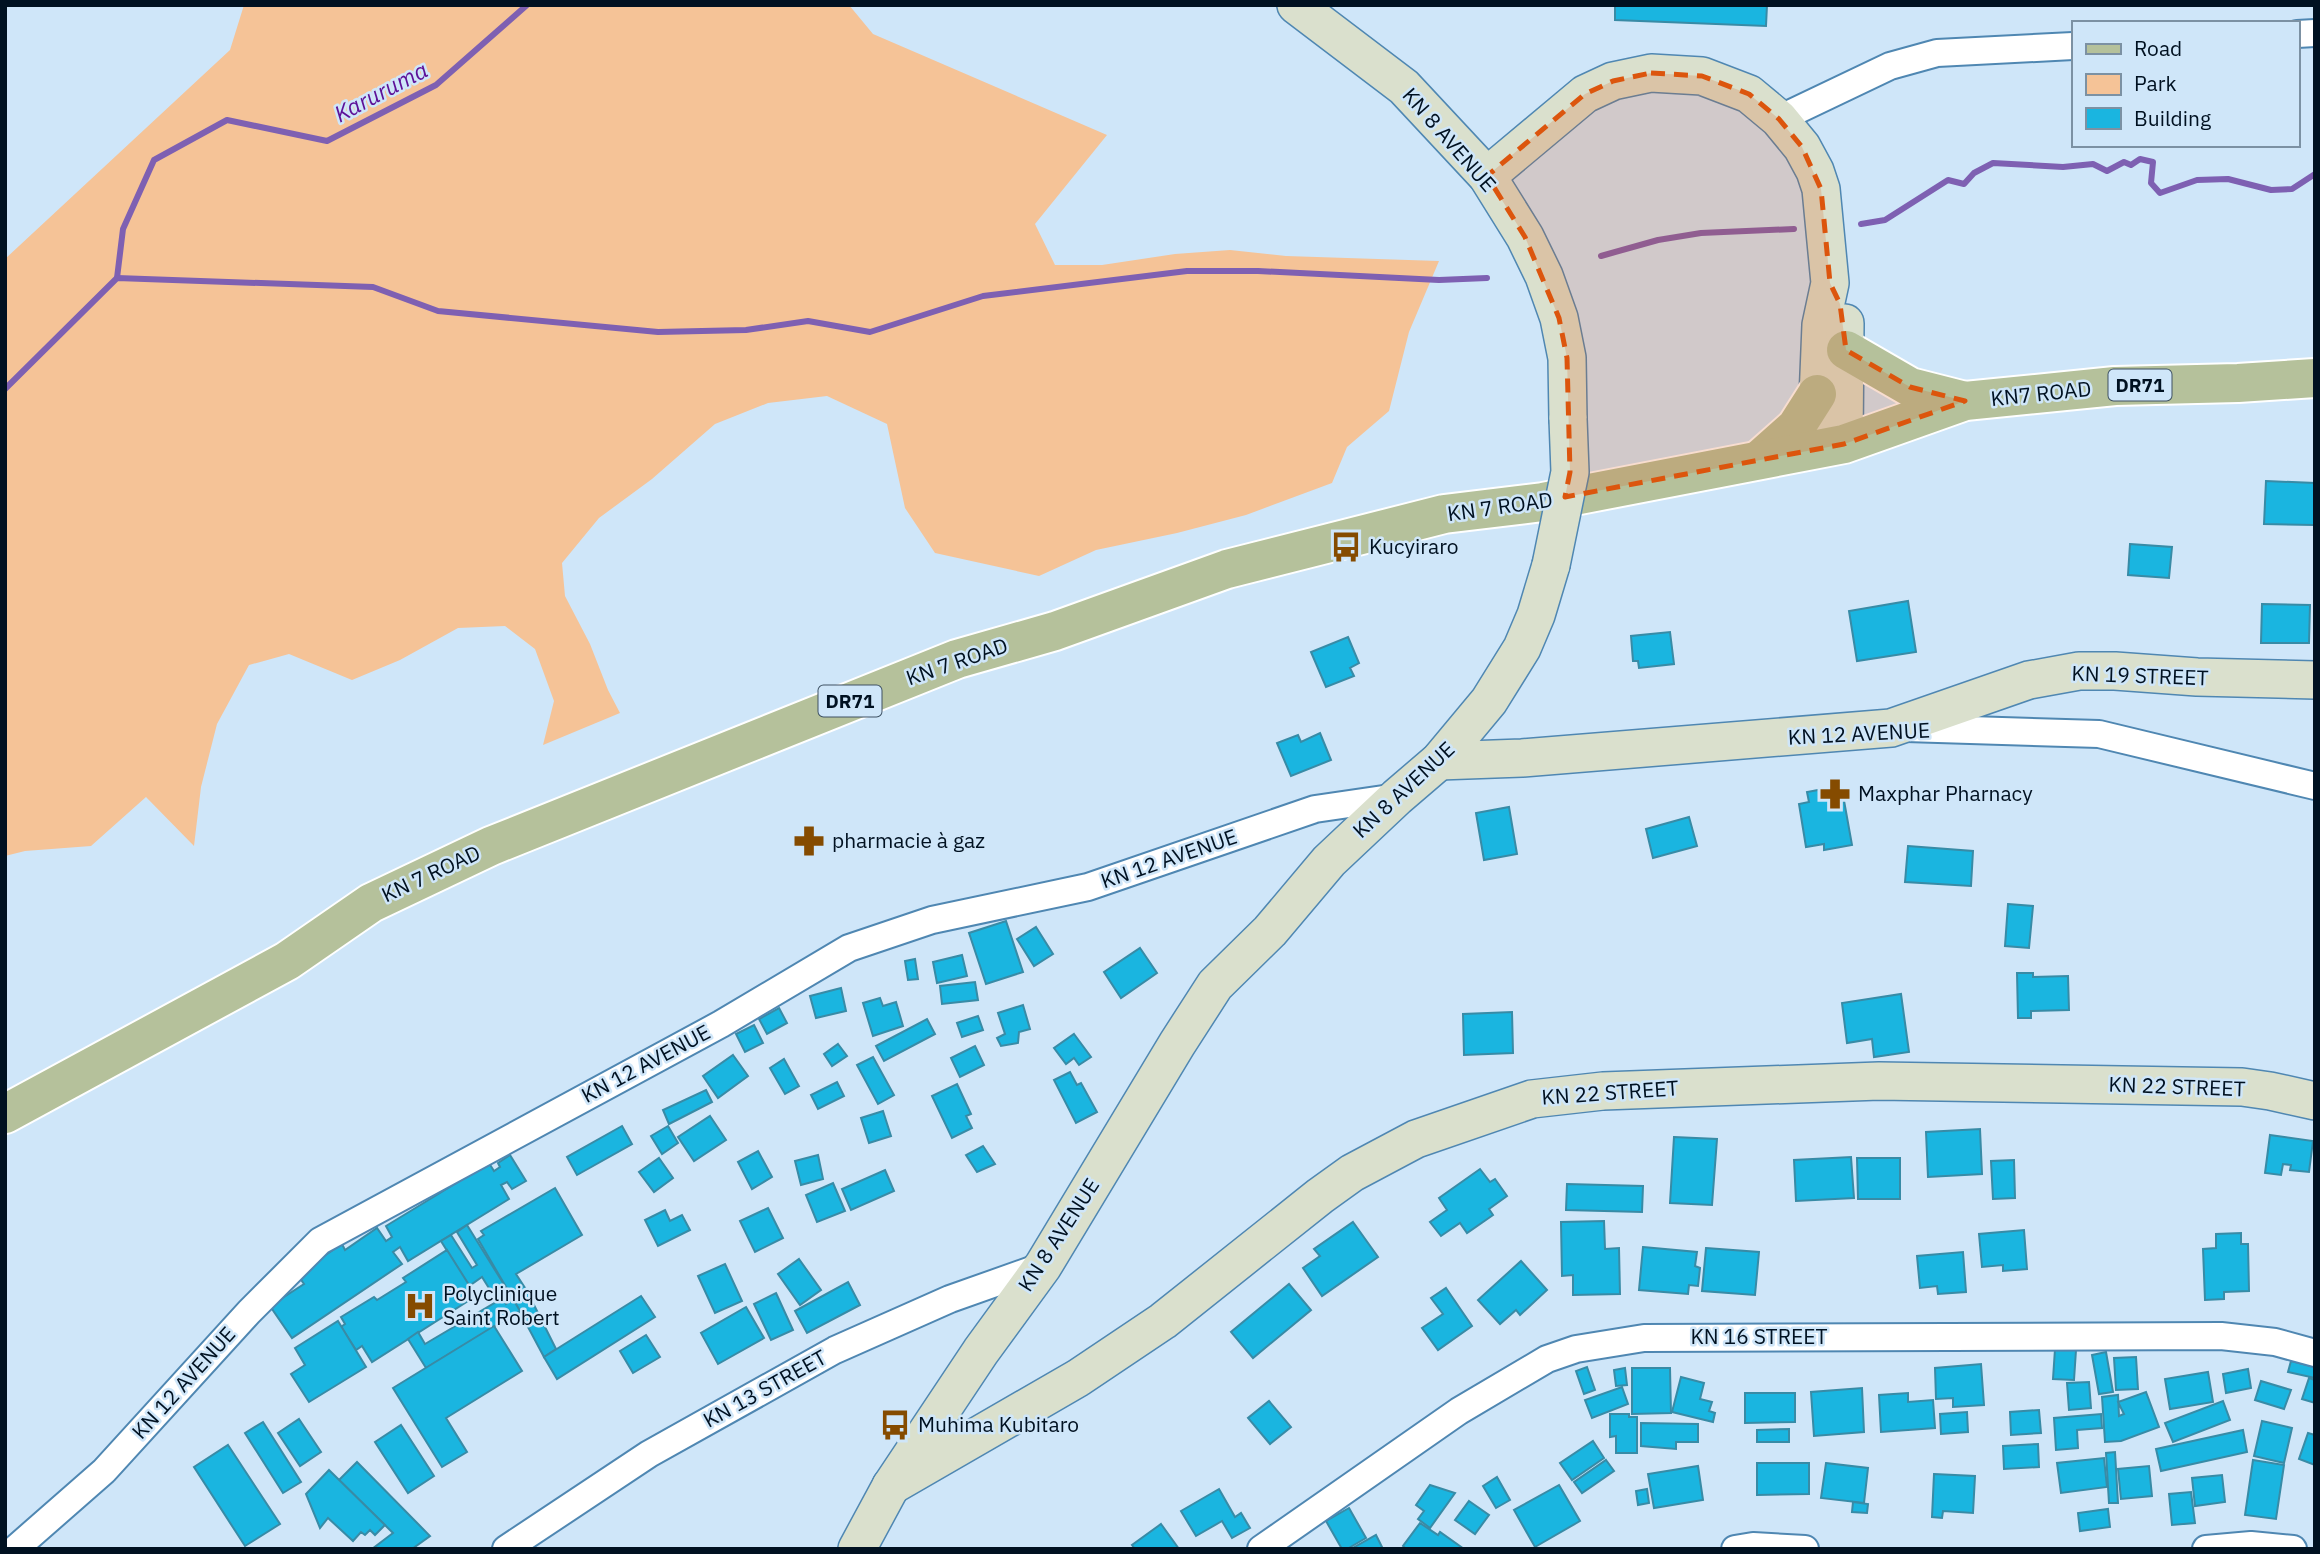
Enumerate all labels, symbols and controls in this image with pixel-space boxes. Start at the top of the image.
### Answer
legend [2072,21,2299,147]
text: Road [2134,34,2182,62]
water label: Karuruma [328,54,433,128]
text: Park [2134,69,2177,97]
street label: KN 8 AVENUE [1397,81,1503,197]
text: Building [2134,104,2211,132]
road number: DR71 [2108,370,2172,400]
street label: KN7 ROAD [1989,374,2093,412]
street label: KN 7 ROAD [1445,485,1554,527]
bus stop icon: Kucyiraro [1329,530,1363,564]
place label: Kucyiraro [1369,532,1459,560]
street label: KN 7 ROAD [902,631,1011,692]
street label: KN 19 STREET [2071,659,2209,691]
road number: DR71 [818,686,882,716]
street label: KN 12 AVENUE [1787,715,1931,751]
street label: KN 8 AVENUE [1346,735,1460,844]
pharmacy icon: Maxphar Pharnacy [1818,777,1852,811]
place label: Maxphar Pharnacy [1858,779,2033,807]
street label: KN 12 AVENUE [1097,822,1240,894]
pharmacy icon: pharmacie à gaz [792,824,826,858]
place label: pharmacie à gaz [832,826,985,854]
street label: KN 7 ROAD [377,838,485,908]
street label: KN 12 AVENUE [576,1017,715,1109]
street label: KN 22 STREET [2108,1070,2246,1102]
street label: KN 22 STREET [1541,1073,1679,1111]
street label: KN 8 AVENUE [1011,1172,1105,1296]
place label: Polyclinique Saint Robert [443,1279,560,1331]
hospital icon: Polyclinique Saint Robert [403,1289,437,1323]
street label: KN 12 AVENUE [125,1320,241,1445]
street label: KN 16 STREET [1690,1322,1828,1350]
street label: KN 13 STREET [698,1343,831,1434]
bus stop icon: Muhima Kubitaro [878,1408,912,1442]
place label: Muhima Kubitaro [918,1410,1079,1438]

